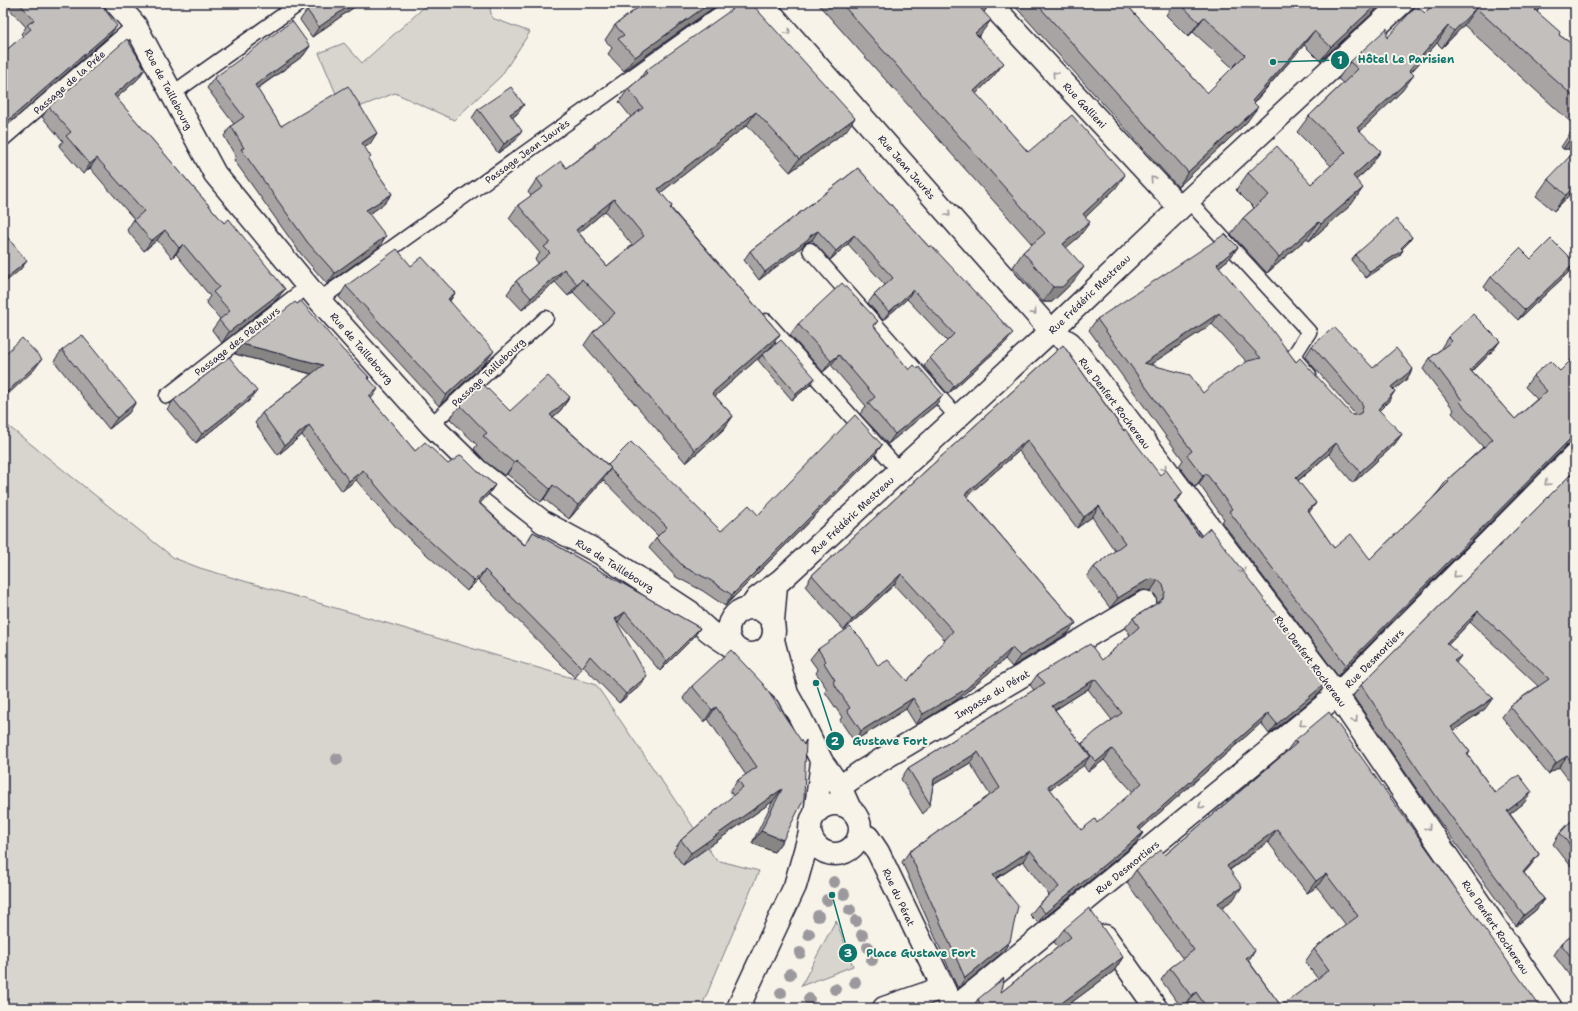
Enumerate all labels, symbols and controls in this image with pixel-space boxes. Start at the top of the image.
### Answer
one-way arrow [784,28,791,35]
street label: Rue de Taillebourg [142,46,195,132]
street label: Passage de la Prée [31,47,108,117]
callout: Hôtel Le Parisien [1330,48,1463,71]
text: 1 [1337,52,1343,68]
text: Hôtel Le Parisien [1358,52,1455,67]
one-way arrow [1052,71,1060,79]
street label: Rue Gallieni [1060,80,1109,131]
street label: Passage Jean Jaurès [482,116,572,187]
street label: Rue Jean Jaurès [875,132,938,202]
one-way arrow [1150,176,1158,184]
one-way arrow [943,209,951,217]
street label: Rue Frédéric Mestreau [1046,252,1133,337]
street label: Passage des Pêcheurs [192,304,283,379]
one-way arrow [1029,307,1036,314]
street label: Rue de Taillebourg [327,310,396,387]
street label: Passage Taillebourg [449,335,528,410]
street label: Rue Denfert Rochereau [1076,355,1153,452]
one-way arrow [1160,464,1167,471]
street label: Rue Frédéric Mestreau [808,473,897,557]
one-way arrow [1545,478,1552,486]
street label: Rue de Taillebourg [573,536,656,595]
one-way arrow [1238,567,1245,574]
one-way arrow [1453,570,1461,578]
street label: Rue Denfert Rochereau [1272,613,1349,710]
street label: Rue Desmortiers [1342,626,1407,691]
street label: Impasse du Pérat [952,667,1032,722]
one-way arrow [1350,716,1357,723]
one-way arrow [1299,719,1306,726]
callout: Gustave Fort [825,729,936,752]
text: 2 [831,733,840,749]
text: Gustave Fort [852,734,928,749]
one-way arrow [1199,801,1206,808]
one-way arrow [1423,823,1430,830]
street label: Rue Desmortiers [1093,838,1162,897]
street label: Rue du Pérat [880,866,918,928]
street label: Rue Denfert Rochereau [1459,878,1532,977]
callout: Place Gustave Fort [838,941,984,964]
text: 3 [844,945,852,961]
text: Place Gustave Fort [866,946,976,961]

